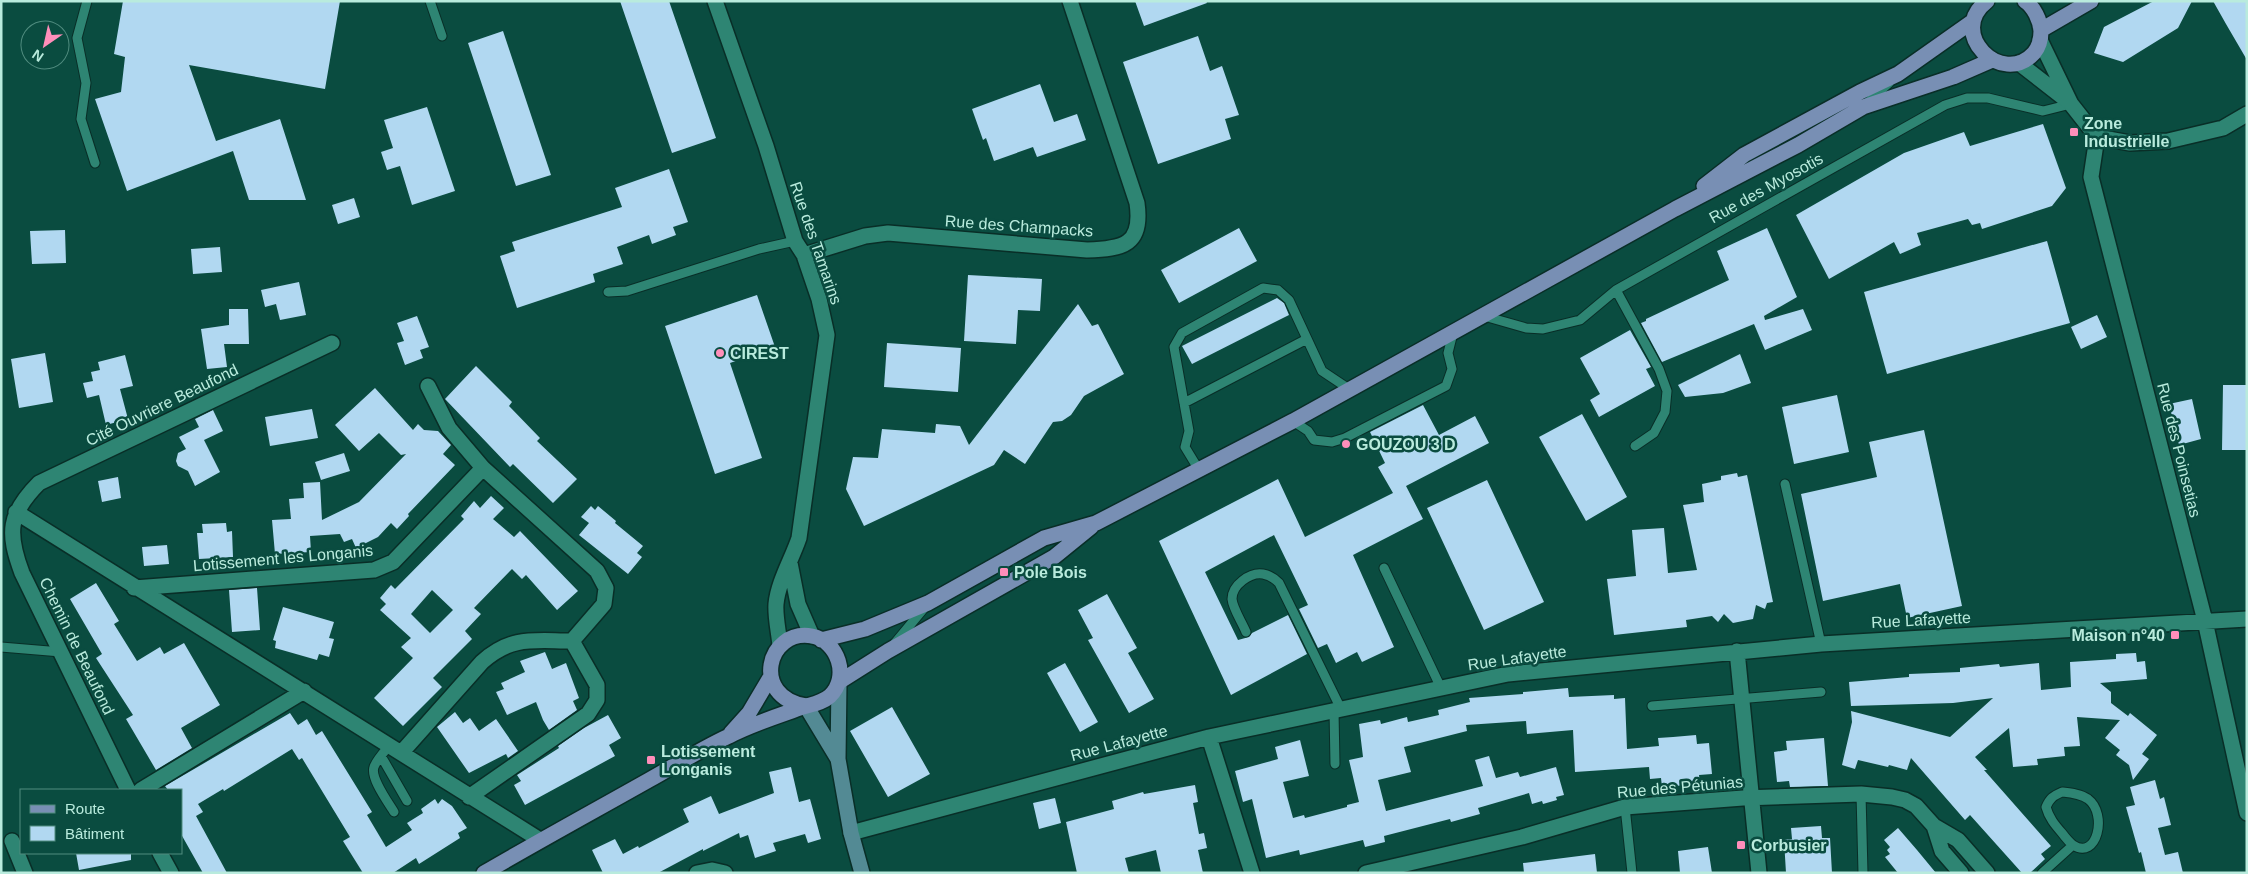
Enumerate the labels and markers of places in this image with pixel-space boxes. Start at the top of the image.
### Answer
place label: Zone Industrielle [2084,115,2169,150]
marker: Zone Industrielle [2068,126,2080,138]
place label: CIREST [730,345,789,362]
marker: CIREST [714,347,726,359]
place label: GOUZOU 3 D [1356,436,1456,453]
marker: GOUZOU 3 D [1340,438,1352,450]
place label: Pole Bois [1014,564,1087,581]
marker: Pole Bois [998,566,1010,578]
place label: Maison n°40 [2071,627,2165,644]
marker: Maison n°40 [2169,629,2181,641]
place label: Lotissement Longanis [661,743,756,778]
marker: Lotissement Longanis [645,754,657,766]
place label: Corbusier [1751,837,1827,854]
marker: Corbusier [1735,839,1747,851]

